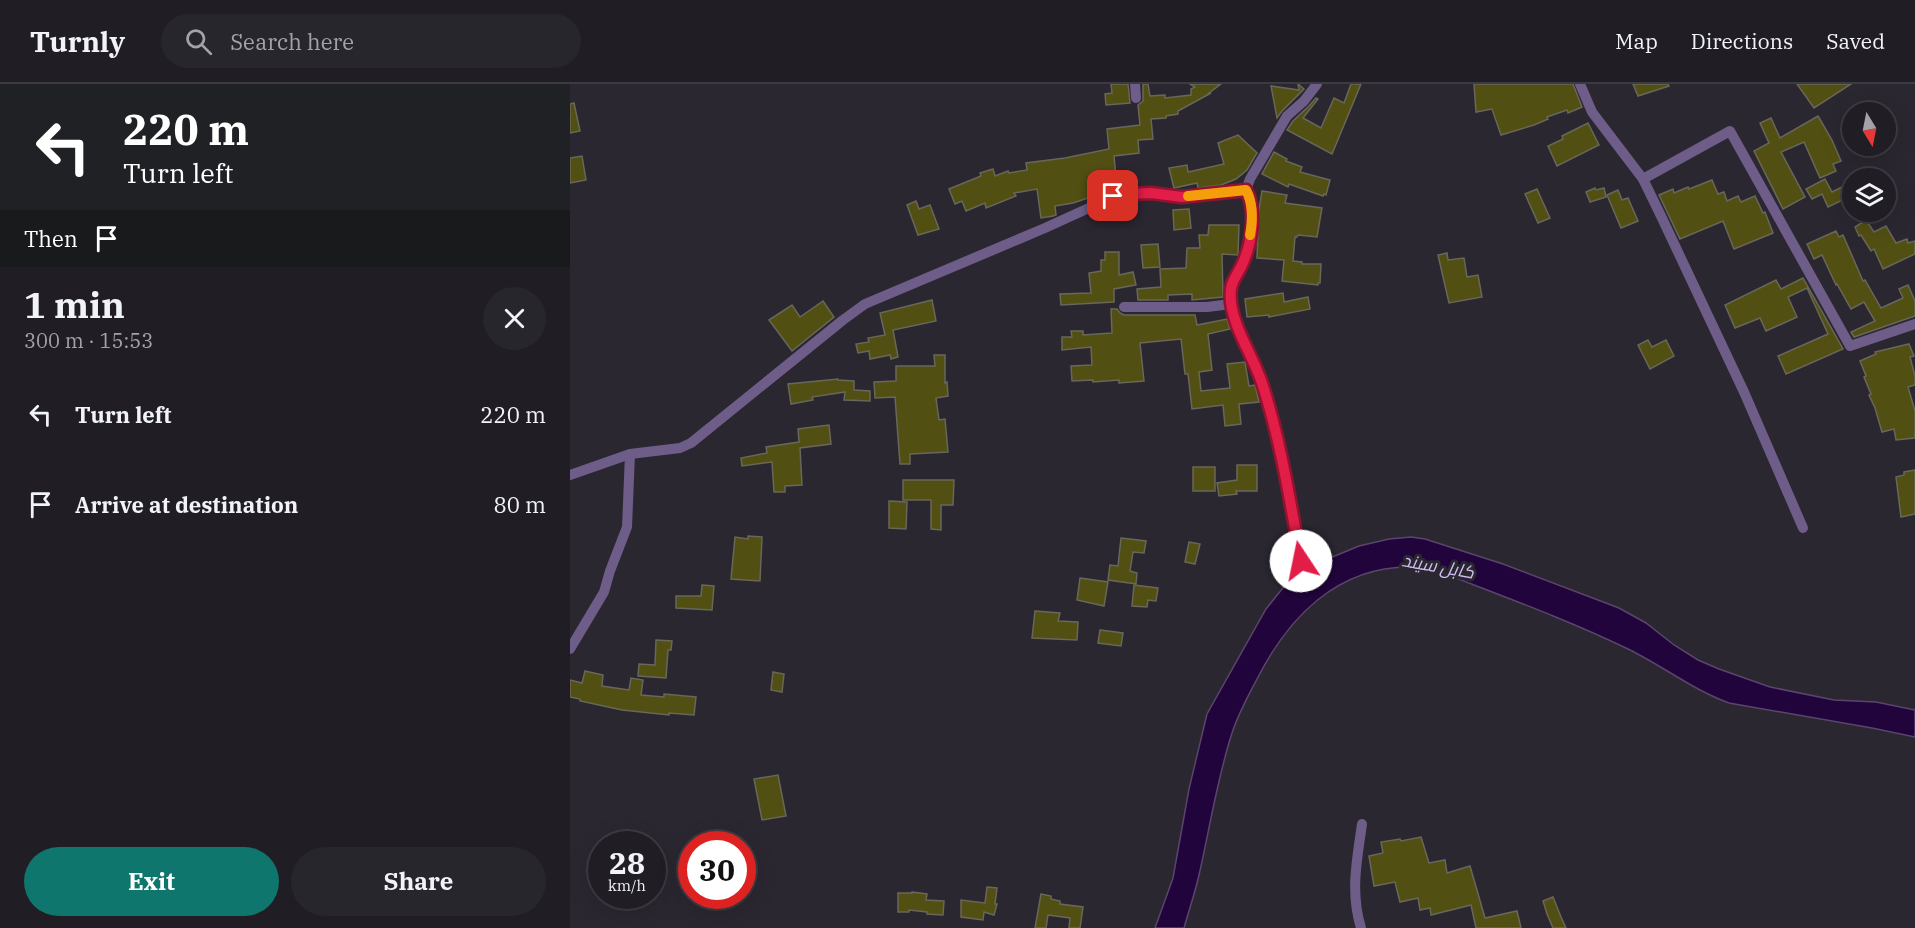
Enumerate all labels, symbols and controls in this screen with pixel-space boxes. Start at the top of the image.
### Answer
search box [161,14,581,68]
text: Turnly [30,23,125,60]
icon: search [182,25,215,58]
text: Search here [230,27,354,56]
text: Map [1615,27,1658,55]
text: Directions [1691,27,1793,55]
text: Saved [1826,27,1885,55]
text: 220 m [123,102,249,157]
north arrow [1842,102,1896,156]
map controls [1842,102,1896,222]
icon: left [24,108,102,186]
text: Turn left [123,155,234,190]
button: layers [1842,168,1896,222]
pin [1087,170,1138,221]
icon: arrive [1096,179,1129,212]
icon: arrive [90,222,123,255]
text: Then [24,224,78,253]
text: 1 min [24,281,125,328]
button: close [483,287,546,350]
text: 300 m · 15:53 [24,327,153,354]
icon: left [24,398,57,431]
text: Turn left [75,400,171,429]
text: 220 m [480,400,546,429]
icon: arrive [24,488,57,521]
text: Arrive at destination [75,490,298,519]
text: 80 m [494,490,546,519]
position arrow [1269,529,1333,593]
water label: کابل سيند [1400,548,1477,584]
speed limit sign: 30 [678,831,756,909]
text: 28 [609,843,645,882]
button: Exit [24,847,279,916]
button: Share [291,847,546,916]
text: km/h [608,876,646,895]

